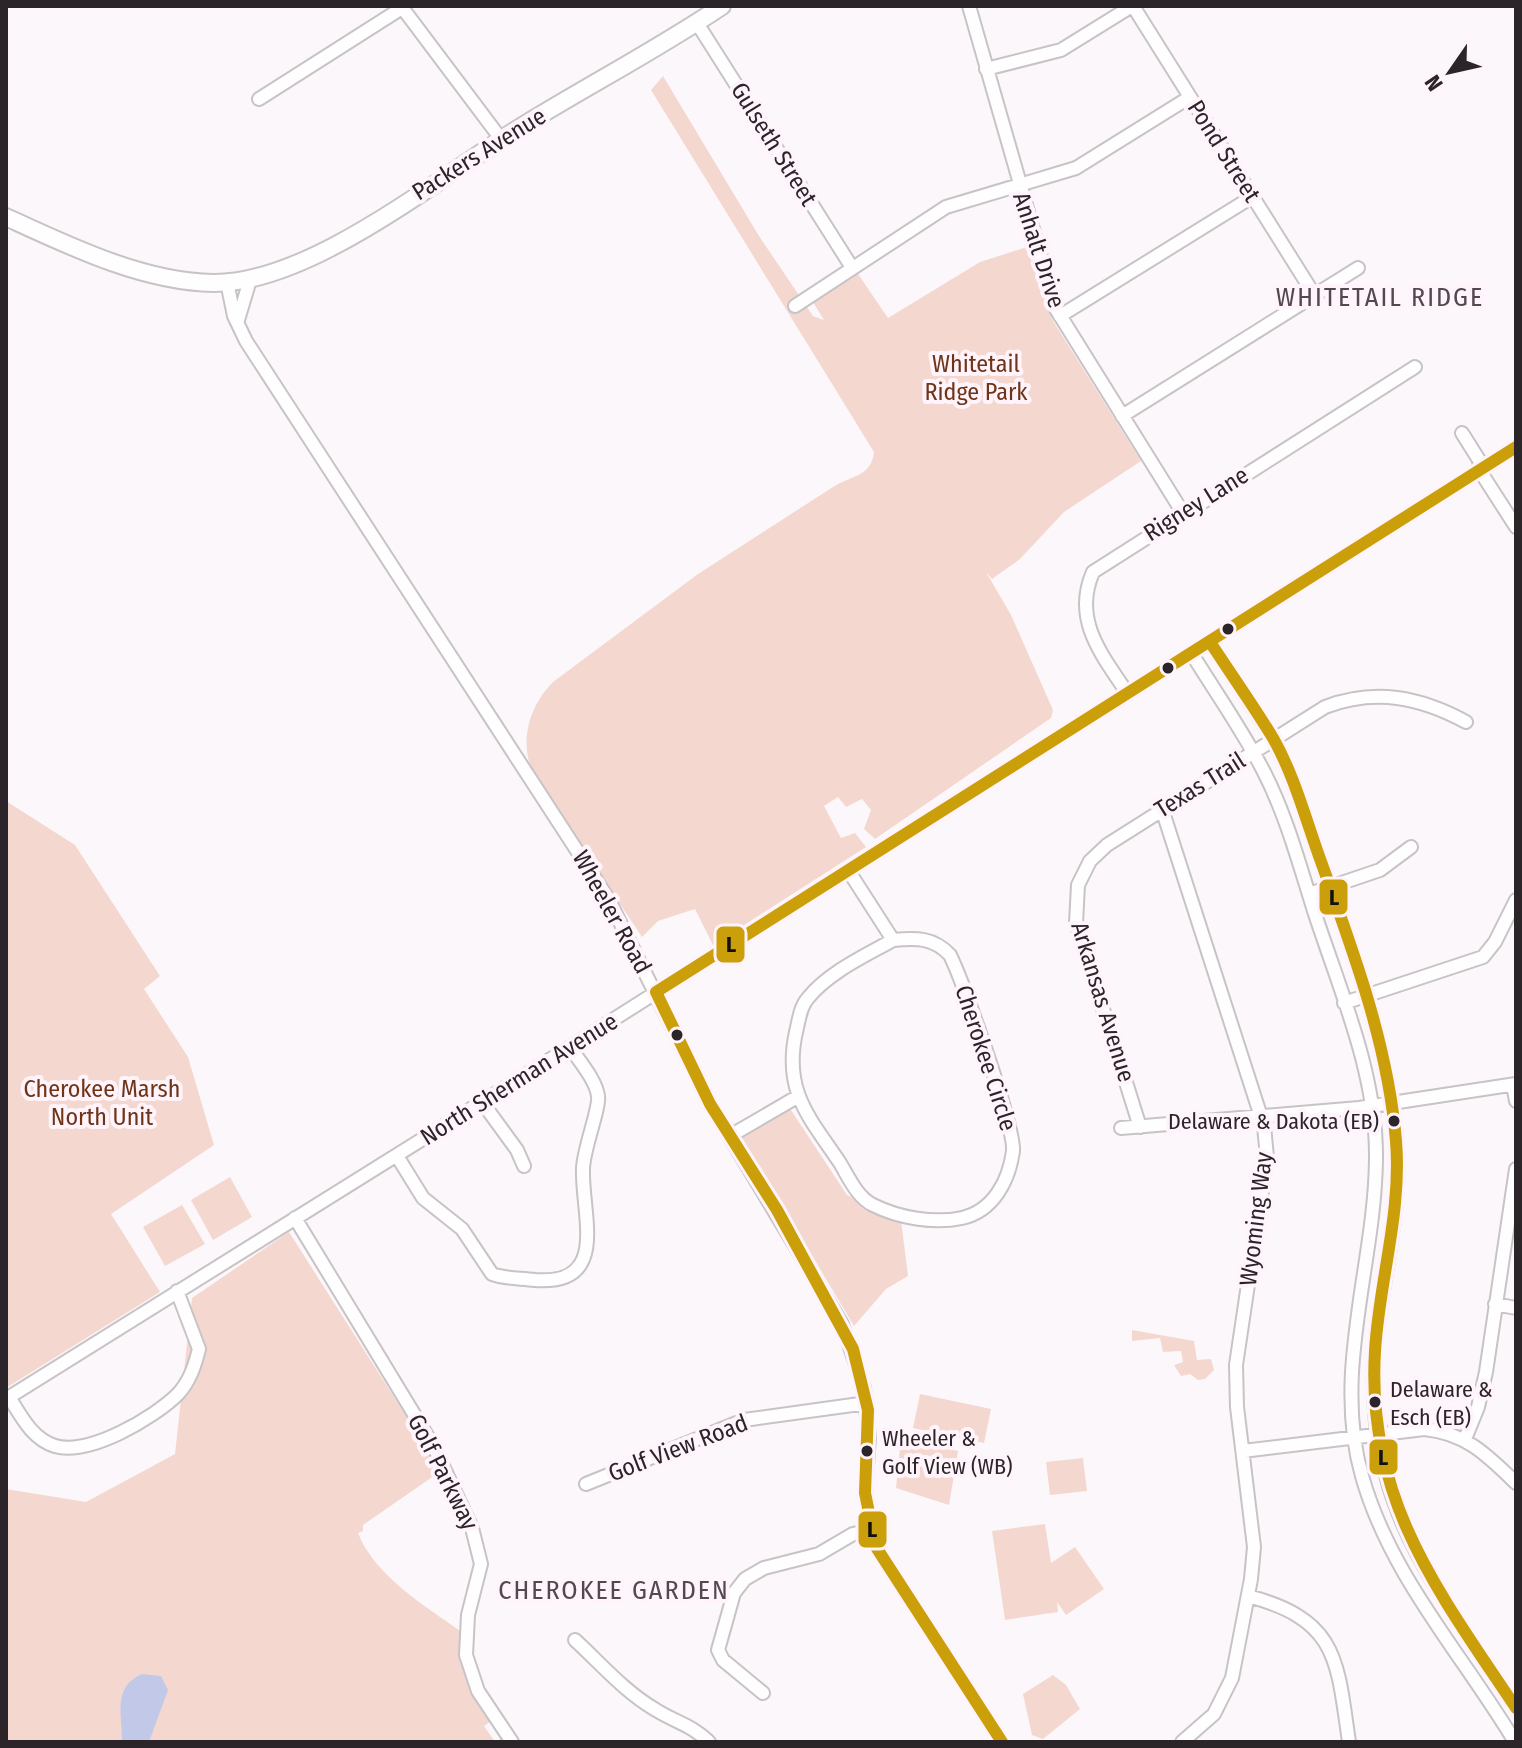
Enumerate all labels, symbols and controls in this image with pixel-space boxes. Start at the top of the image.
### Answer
north arrow [1410,32,1490,112]
text: N [1419,70,1449,96]
street label: Gulseth Street [725,77,823,211]
street label: Pond Street [1182,95,1266,207]
street label: Packers Avenue [407,102,551,206]
street label: Anhalt Drive [1007,189,1071,311]
district label: WHITETAIL RIDGE [1276,282,1484,313]
park label: Whitetail Ridge Park [924,350,1028,406]
street label: Rigney Lane [1139,461,1253,547]
unlabelled marker [1220,621,1236,637]
unlabelled marker [1160,660,1176,676]
street label: Texas Trail [1150,746,1250,824]
street label: Wheeler Road [567,846,657,978]
line badge: L [1318,878,1349,916]
text: L [1329,884,1340,911]
street label: Arkansas Avenue [1065,919,1141,1085]
line badge: L [715,925,746,964]
text: L [726,931,737,958]
street label: Cherokee Circle [949,982,1023,1134]
street label: North Sherman Avenue [415,1007,623,1151]
unlabelled marker [669,1027,685,1043]
park label: Cherokee Marsh North Unit [24,1075,180,1131]
place label: Delaware & Dakota (EB) [1168,1108,1379,1135]
marker: Delaware & Dakota (EB) [1386,1113,1402,1129]
street label: Wyoming Way [1234,1150,1278,1288]
place label: Delaware & Esch (EB) [1390,1376,1493,1431]
marker: Delaware & Esch (EB) [1367,1394,1383,1410]
street label: Golf View Road [604,1409,752,1487]
street label: Golf Parkway [402,1410,484,1535]
place label: Wheeler & Golf View (WB) [882,1425,1013,1480]
line badge: L [1368,1438,1399,1476]
marker: Wheeler & Golf View (WB) [859,1443,875,1459]
text: L [1378,1444,1389,1471]
line badge: L [857,1510,888,1549]
text: L [867,1516,878,1543]
district label: CHEROKEE GARDEN [498,1575,730,1606]

